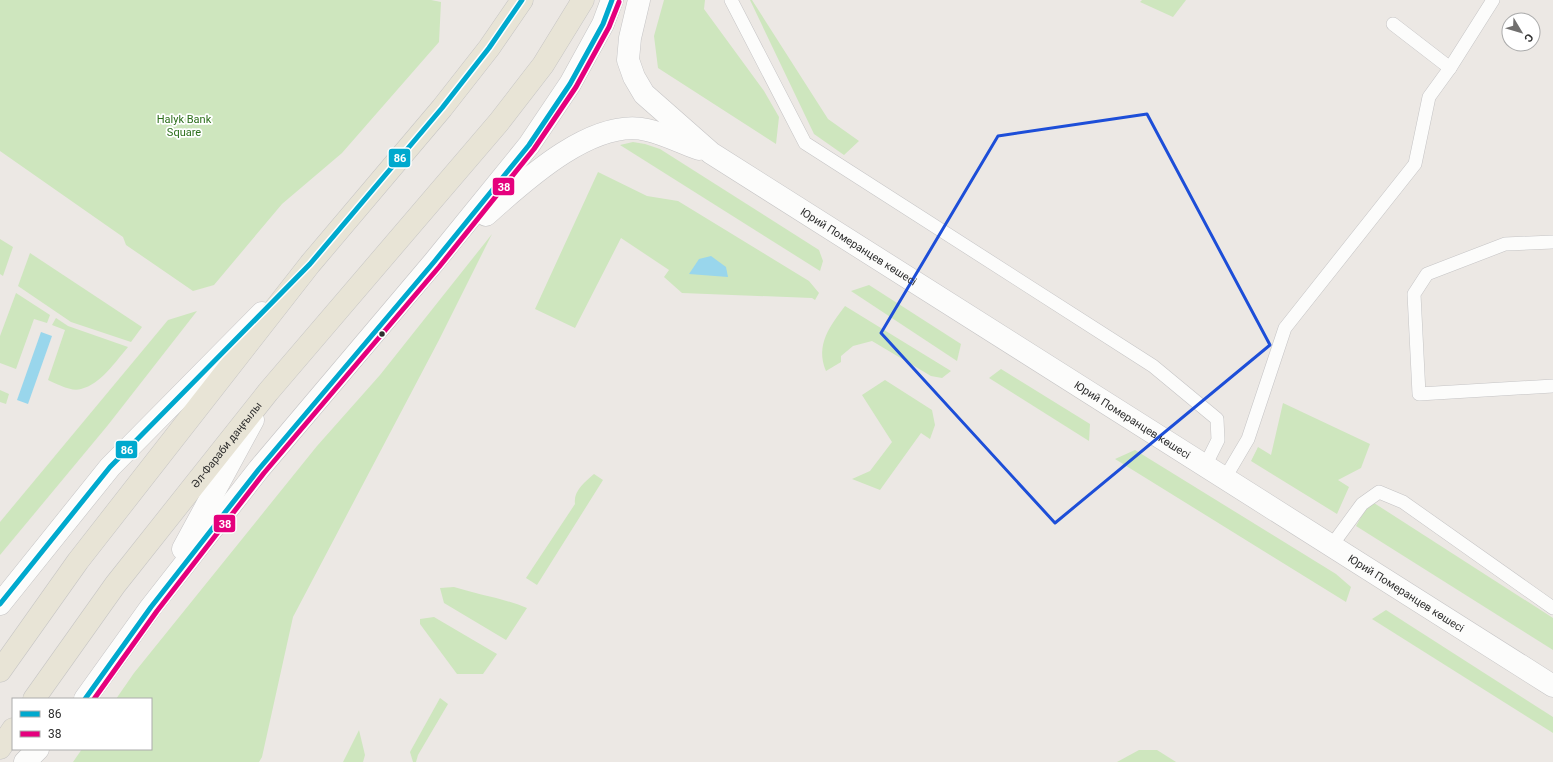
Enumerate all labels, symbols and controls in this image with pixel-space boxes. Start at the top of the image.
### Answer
north arrow [1501,12,1541,52]
text: С [1521,31,1536,45]
park label: Halyk Bank Square [157,113,212,139]
line badge: 86 [388,148,411,168]
text: 86 [394,152,406,165]
line badge: 38 [492,177,515,196]
text: 38 [498,181,510,194]
street label: Юрий Померанцев көшесі [798,205,919,289]
unlabelled marker [377,329,387,339]
street label: Юрий Померанцев көшесі [1072,379,1193,462]
street label: Әл-Фараби даңғылы [189,399,265,491]
line badge: 86 [115,440,138,459]
text: 86 [121,444,133,457]
line badge: 38 [213,514,236,533]
text: 38 [219,518,231,531]
street label: Юрий Померанцев көшесі [1346,552,1466,635]
legend [12,698,152,750]
text: 86 [48,707,62,721]
text: 38 [48,727,62,741]

